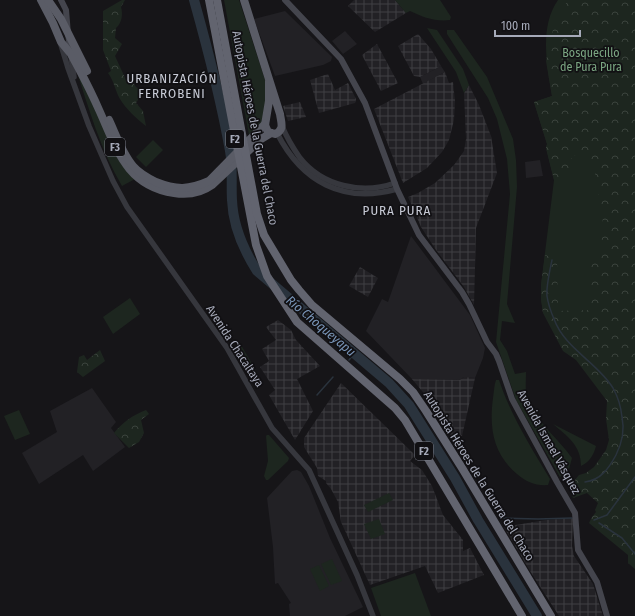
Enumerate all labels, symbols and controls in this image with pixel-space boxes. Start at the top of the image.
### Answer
scale bar [495,12,580,38]
text: 100 m [501,19,530,33]
street label: Autopista Héroes de la Guerra del Chaco [229,30,281,226]
park label: Bosquecillo de Pura Pura [560,46,622,74]
district label: URBANIZACIÓN FERROBENI [127,71,217,101]
road number: F2 [226,130,244,148]
road number: F3 [105,138,125,156]
district label: PURA PURA [363,203,431,218]
water label: Río Choqueyapu [283,293,359,360]
street label: Avenida Chacaltaya [203,302,267,390]
street label: Avenida Ismael Vásquez [514,387,584,497]
street label: Autopista Héroes de la Guerra del Chaco [421,389,537,563]
road number: F2 [415,442,433,460]

